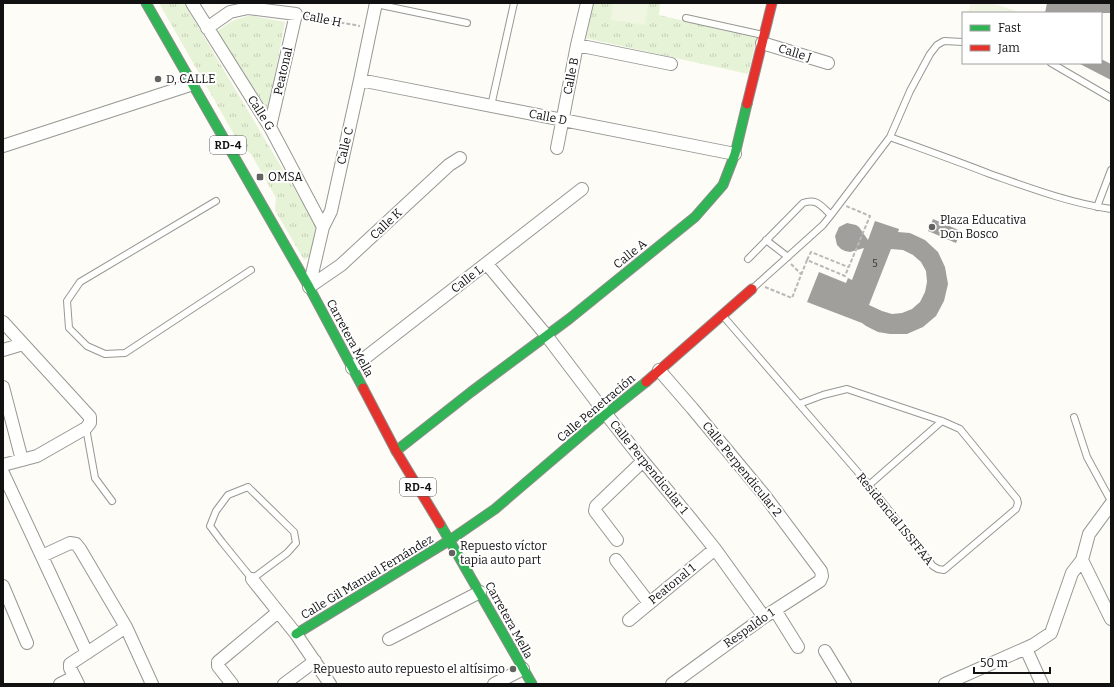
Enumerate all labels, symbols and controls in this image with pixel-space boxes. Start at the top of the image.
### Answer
street label: Calle H [301,8,343,30]
legend [962,12,1102,64]
text: Fast [998,21,1022,35]
street label: Calle J [777,41,813,65]
text: Jam [997,41,1020,55]
street label: Peatonal [271,45,295,96]
street label: Calle B [561,56,581,96]
place label: D, CALLE [166,72,215,86]
marker: D, CALLE [153,74,163,84]
street label: Calle G [245,93,277,133]
street label: Calle D [528,106,568,128]
street label: Calle C [334,126,356,166]
road number: RD-4 [210,136,246,154]
place label: OMSA [268,170,303,184]
marker: OMSA [255,172,265,182]
street label: Calle K [367,205,405,242]
place label: Plaza Educativa Don Bosco [940,213,1027,241]
marker: Plaza Educativa Don Bosco [927,222,937,232]
street label: Calle A [611,236,650,272]
house number: 5 [872,258,878,270]
street label: Calle L [448,262,486,296]
street label: Carretera Mella [324,297,377,380]
street label: Calle Penetración [554,371,638,445]
street label: Calle Perpendicular 1 [607,417,691,517]
street label: Calle Perpendicular 2 [699,419,785,519]
street label: Residencial ISSFFAA [854,470,937,568]
road number: RD-4 [400,478,436,496]
street label: Calle Gil Manuel Fernández [298,532,436,622]
place label: Repuesto víctor tapia auto part [460,539,547,567]
marker: Repuesto víctor tapia auto part [447,548,457,558]
street label: Peatonal 1 [646,561,698,607]
street label: Carretera Mella [482,579,536,661]
street label: Respaldo 1 [721,605,777,650]
scale bar [974,649,1050,675]
text: 50 m [980,656,1009,670]
place label: Repuesto auto repuesto el altísimo [313,662,505,676]
marker: Repuesto auto repuesto el altísimo [508,664,518,674]

